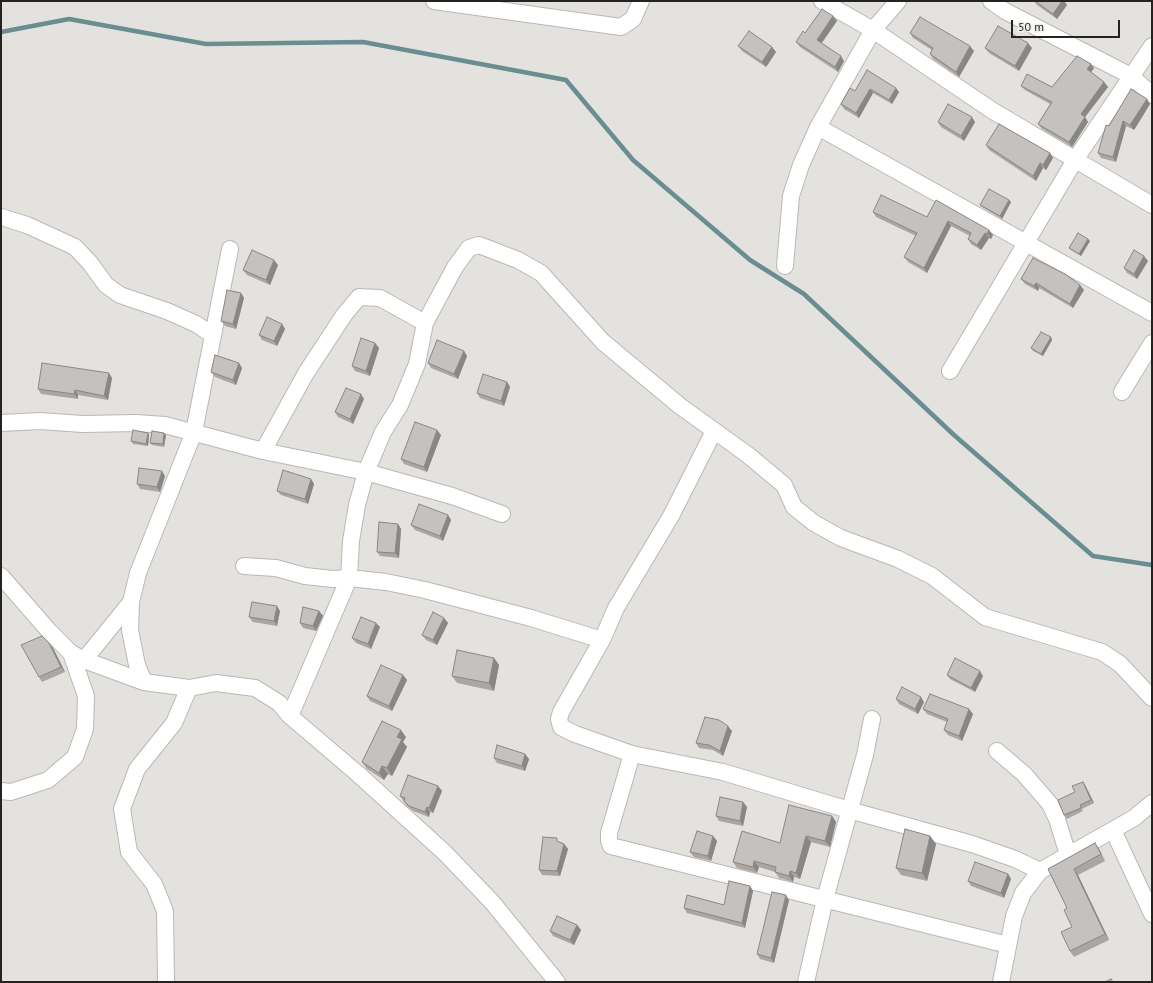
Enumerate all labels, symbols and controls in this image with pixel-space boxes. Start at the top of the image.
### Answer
scale bar [1013,12,1122,38]
text: 50 m [1018,19,1044,34]

